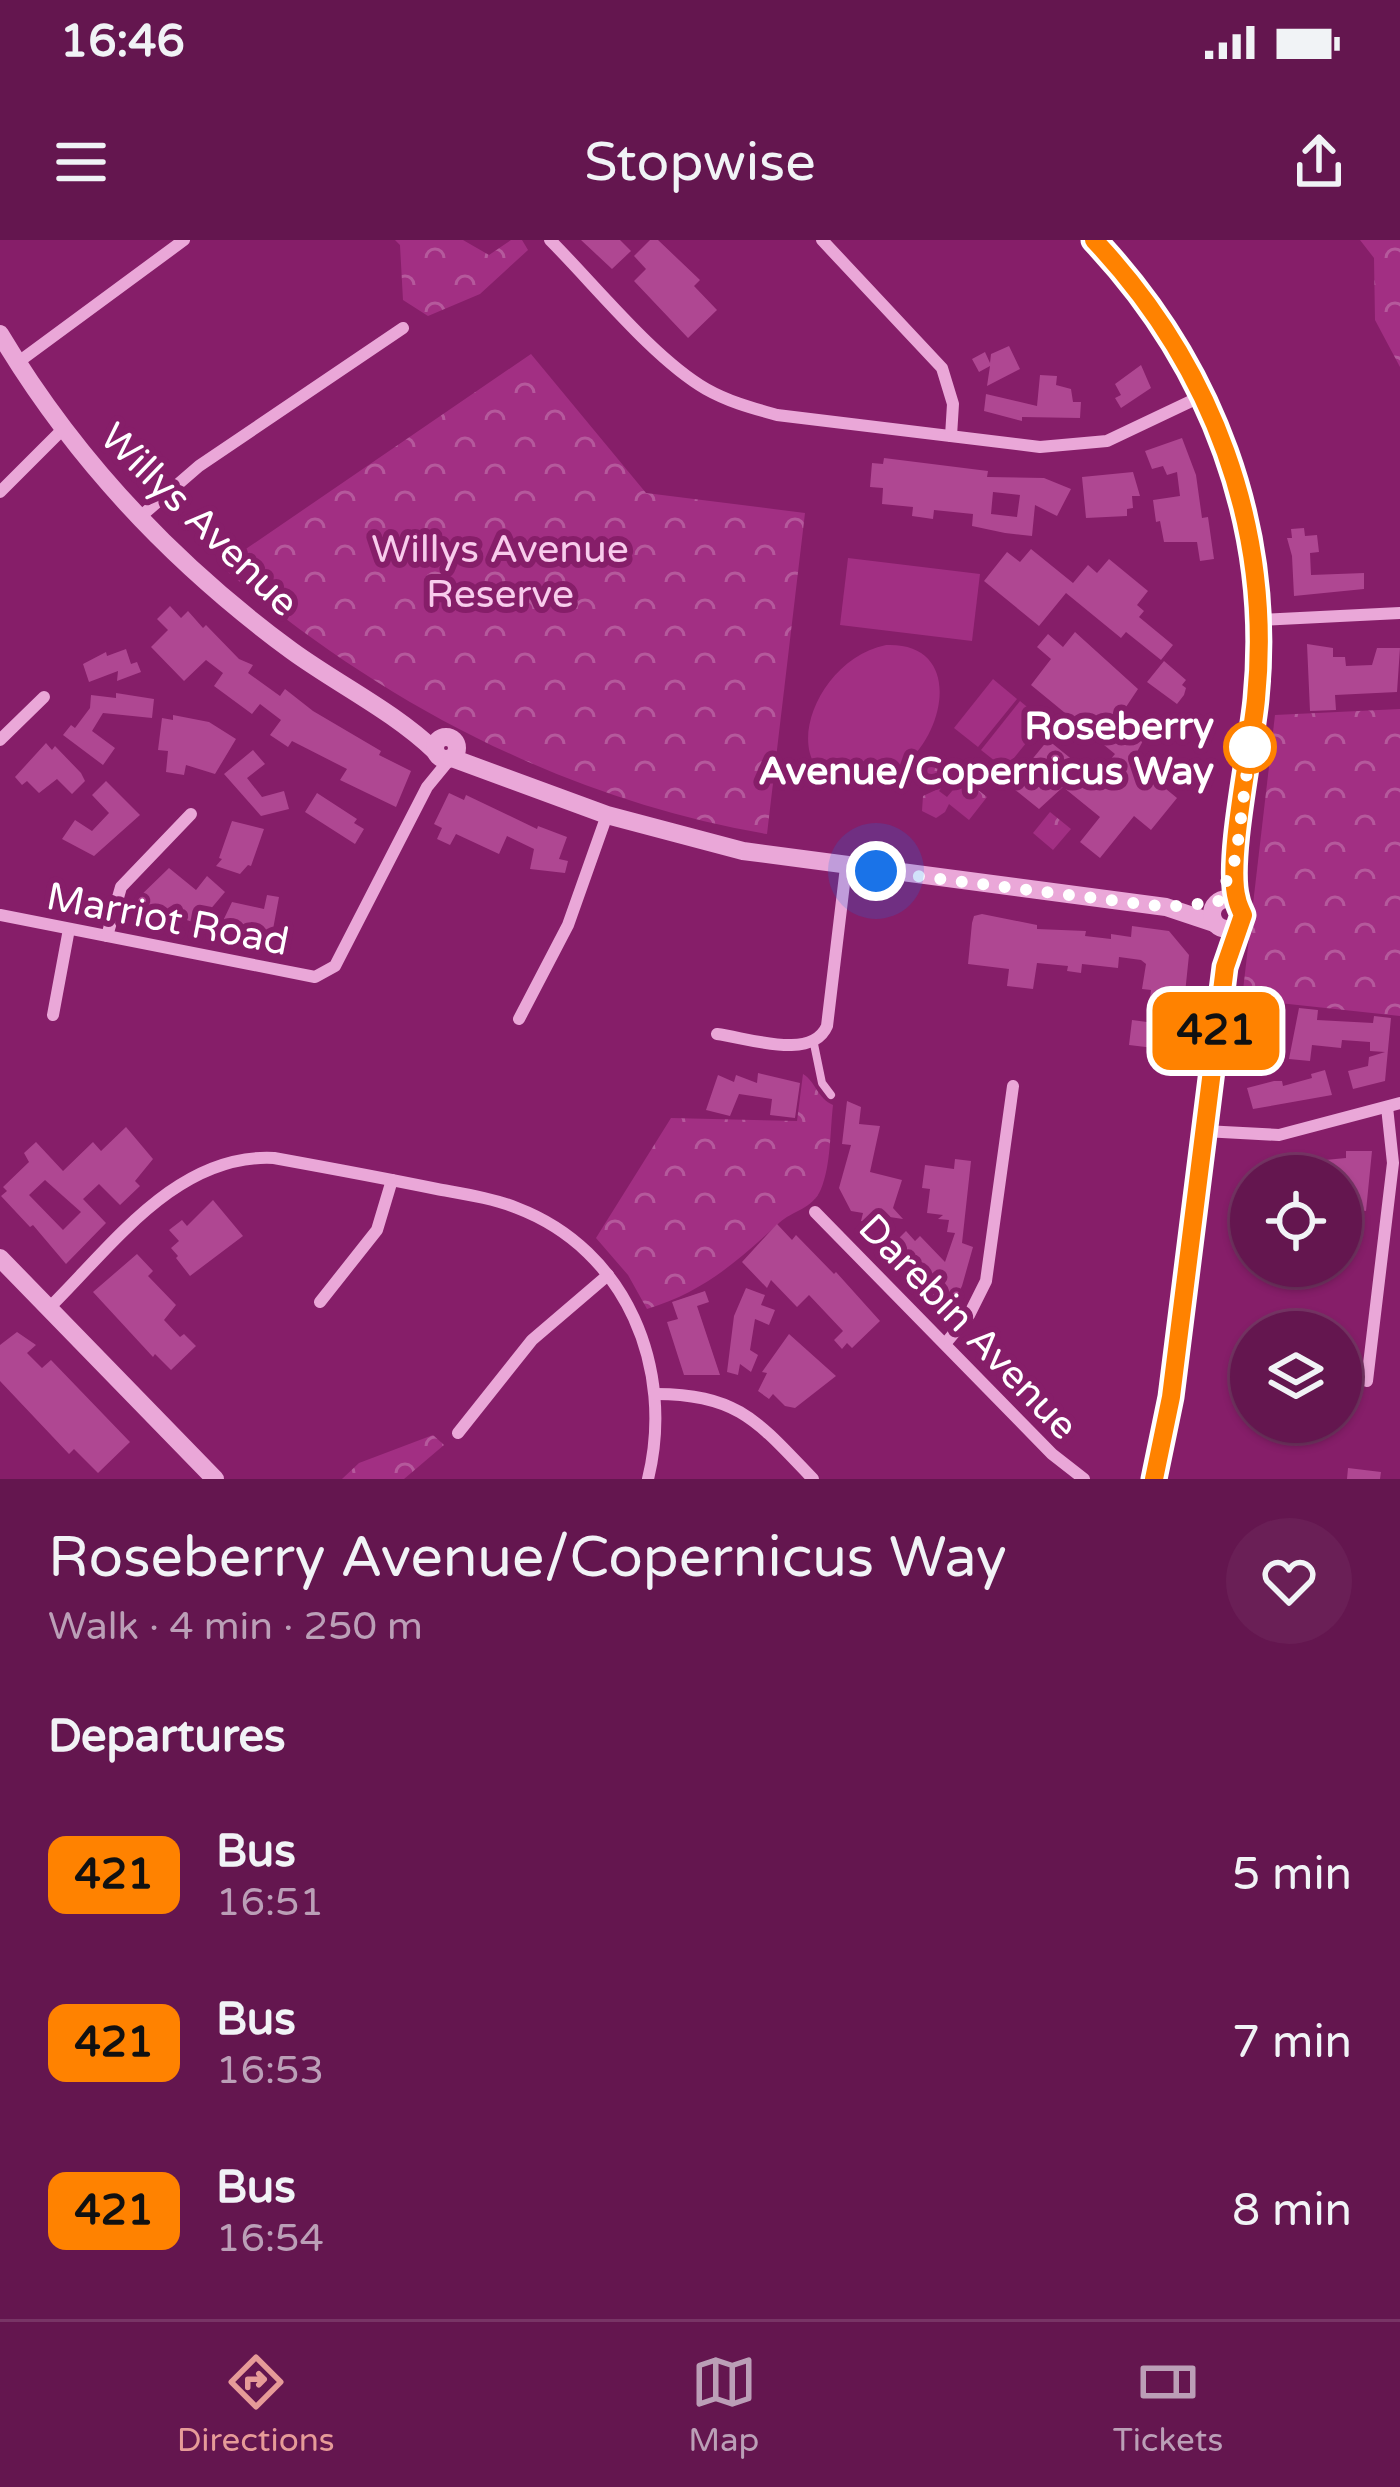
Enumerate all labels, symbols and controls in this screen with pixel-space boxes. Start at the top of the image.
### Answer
text: 16:46 [60,15,185,69]
icon: menu [48,129,114,195]
icon: share [1286,129,1352,195]
text: Stopwise [584,130,816,195]
street label: Willys Avenue [90,414,308,626]
park label: Willys Avenue Reserve [371,526,629,618]
place label: Roseberry Avenue/Copernicus Way [758,703,1214,795]
marker: Roseberry Avenue/Copernicus Way [1225,722,1275,772]
your location [846,841,906,901]
street label: Marriot Road [43,873,293,966]
line badge: 421 [1147,992,1285,1070]
text: 421 [1176,1005,1256,1056]
map controls [1230,1155,1362,1443]
button: locate [1230,1155,1362,1287]
street label: Darebin Avenue [849,1205,1087,1449]
button: layers [1230,1311,1362,1443]
button: heart [1226,1518,1352,1644]
text: Roseberry Avenue/Copernicus Way [48,1524,1007,1592]
text: Walk · 4 min · 250 m [48,1603,423,1650]
text: Departures [48,1710,286,1764]
text: Bus [216,1825,296,1879]
text: 5 min [1232,1848,1352,1902]
text: 421 [74,1849,154,1900]
text: 16:51 [216,1879,324,1926]
text: Bus [216,1993,296,2047]
text: 7 min [1232,2016,1352,2070]
text: 421 [74,2017,154,2068]
text: 16:53 [216,2047,324,2094]
text: Bus [216,2161,296,2215]
text: 8 min [1232,2184,1352,2238]
text: 421 [74,2185,154,2236]
text: 16:54 [216,2215,324,2262]
tab: Directions [177,2349,335,2460]
tab: Map [688,2349,759,2460]
tab: Tickets [1113,2349,1223,2460]

